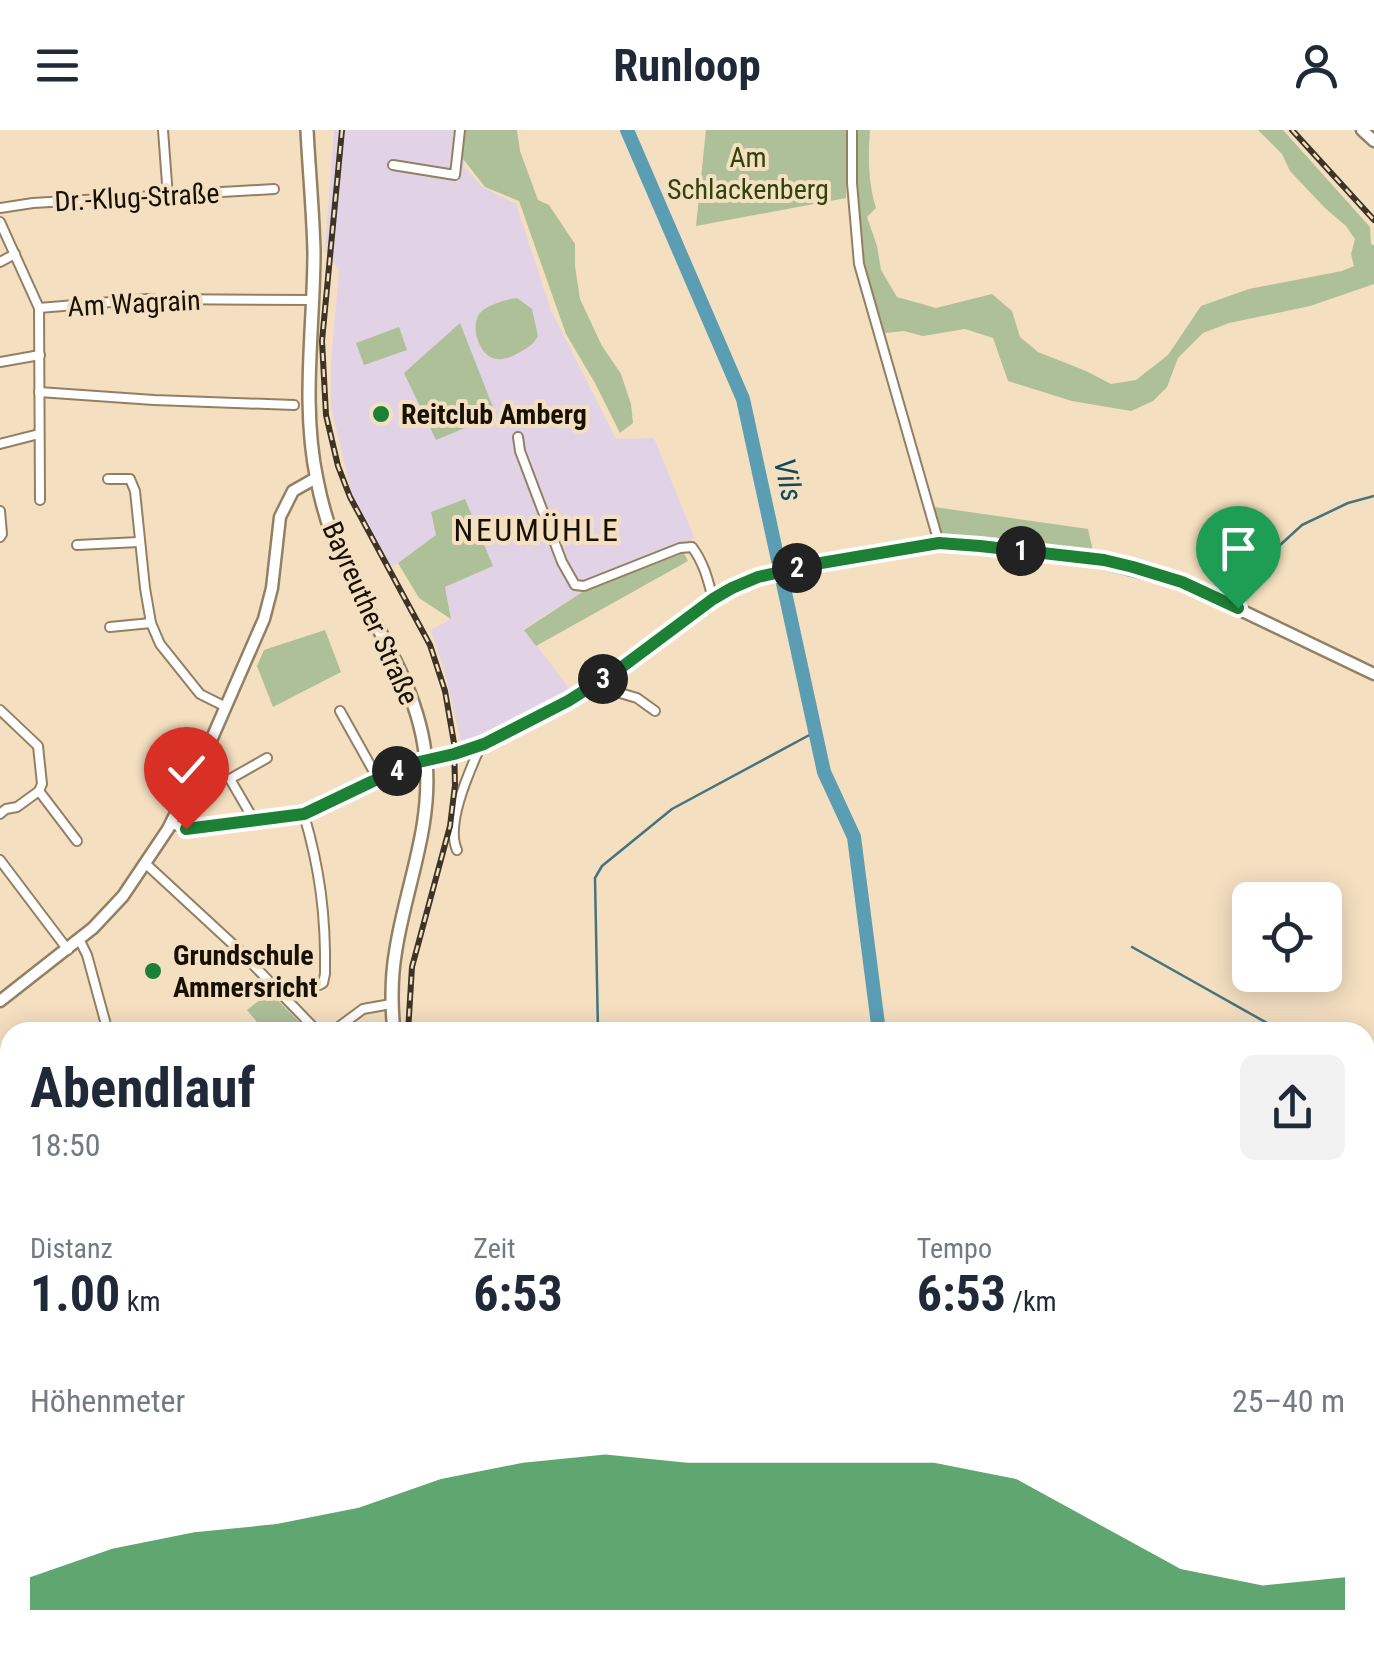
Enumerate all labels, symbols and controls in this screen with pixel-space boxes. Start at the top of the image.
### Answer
icon: menu [30,38,85,93]
icon: person [1289,38,1344,93]
text: Runloop [613,39,761,92]
park label: Am Schlackenberg [667,141,829,206]
street label: Dr.-Klug-Straße [54,177,220,218]
street label: Am Wagrain [67,284,201,323]
place label: Reitclub Amberg [401,398,587,431]
marker: Reitclub Amberg [370,403,392,425]
water label: Vils [767,455,810,505]
pin [1196,506,1281,609]
district label: NEUMÜHLE [454,511,620,549]
street label: Bayreuther Straße [315,517,426,710]
icon: arrive [1211,521,1266,576]
pin: 1 [996,526,1046,576]
text: 1 [1014,534,1028,567]
pin: 2 [772,543,822,593]
text: 2 [790,551,804,584]
pin: 3 [578,654,628,704]
text: 3 [596,662,610,695]
pin [144,727,229,830]
icon: check [159,742,214,797]
pin: 4 [372,746,422,796]
text: 4 [390,754,404,787]
map controls [1232,882,1342,992]
button: locate [1232,882,1342,992]
place label: Grundschule Ammersricht [173,939,318,1004]
marker: Grundschule Ammersricht [142,960,164,982]
button: share [1240,1055,1345,1160]
text: Abendlauf [30,1056,256,1120]
text: 18:50 [30,1126,101,1164]
text: Distanz [30,1232,113,1265]
text: Zeit [473,1232,516,1265]
text: Tempo [917,1232,992,1265]
text: 1.00 [30,1265,120,1323]
text: 6:53 [473,1265,563,1323]
text: 6:53 [917,1265,1006,1323]
text: km [120,1285,160,1318]
text: /km [1006,1285,1057,1318]
text: Höhenmeter [30,1382,185,1420]
text: 25–40 m [1232,1382,1345,1420]

